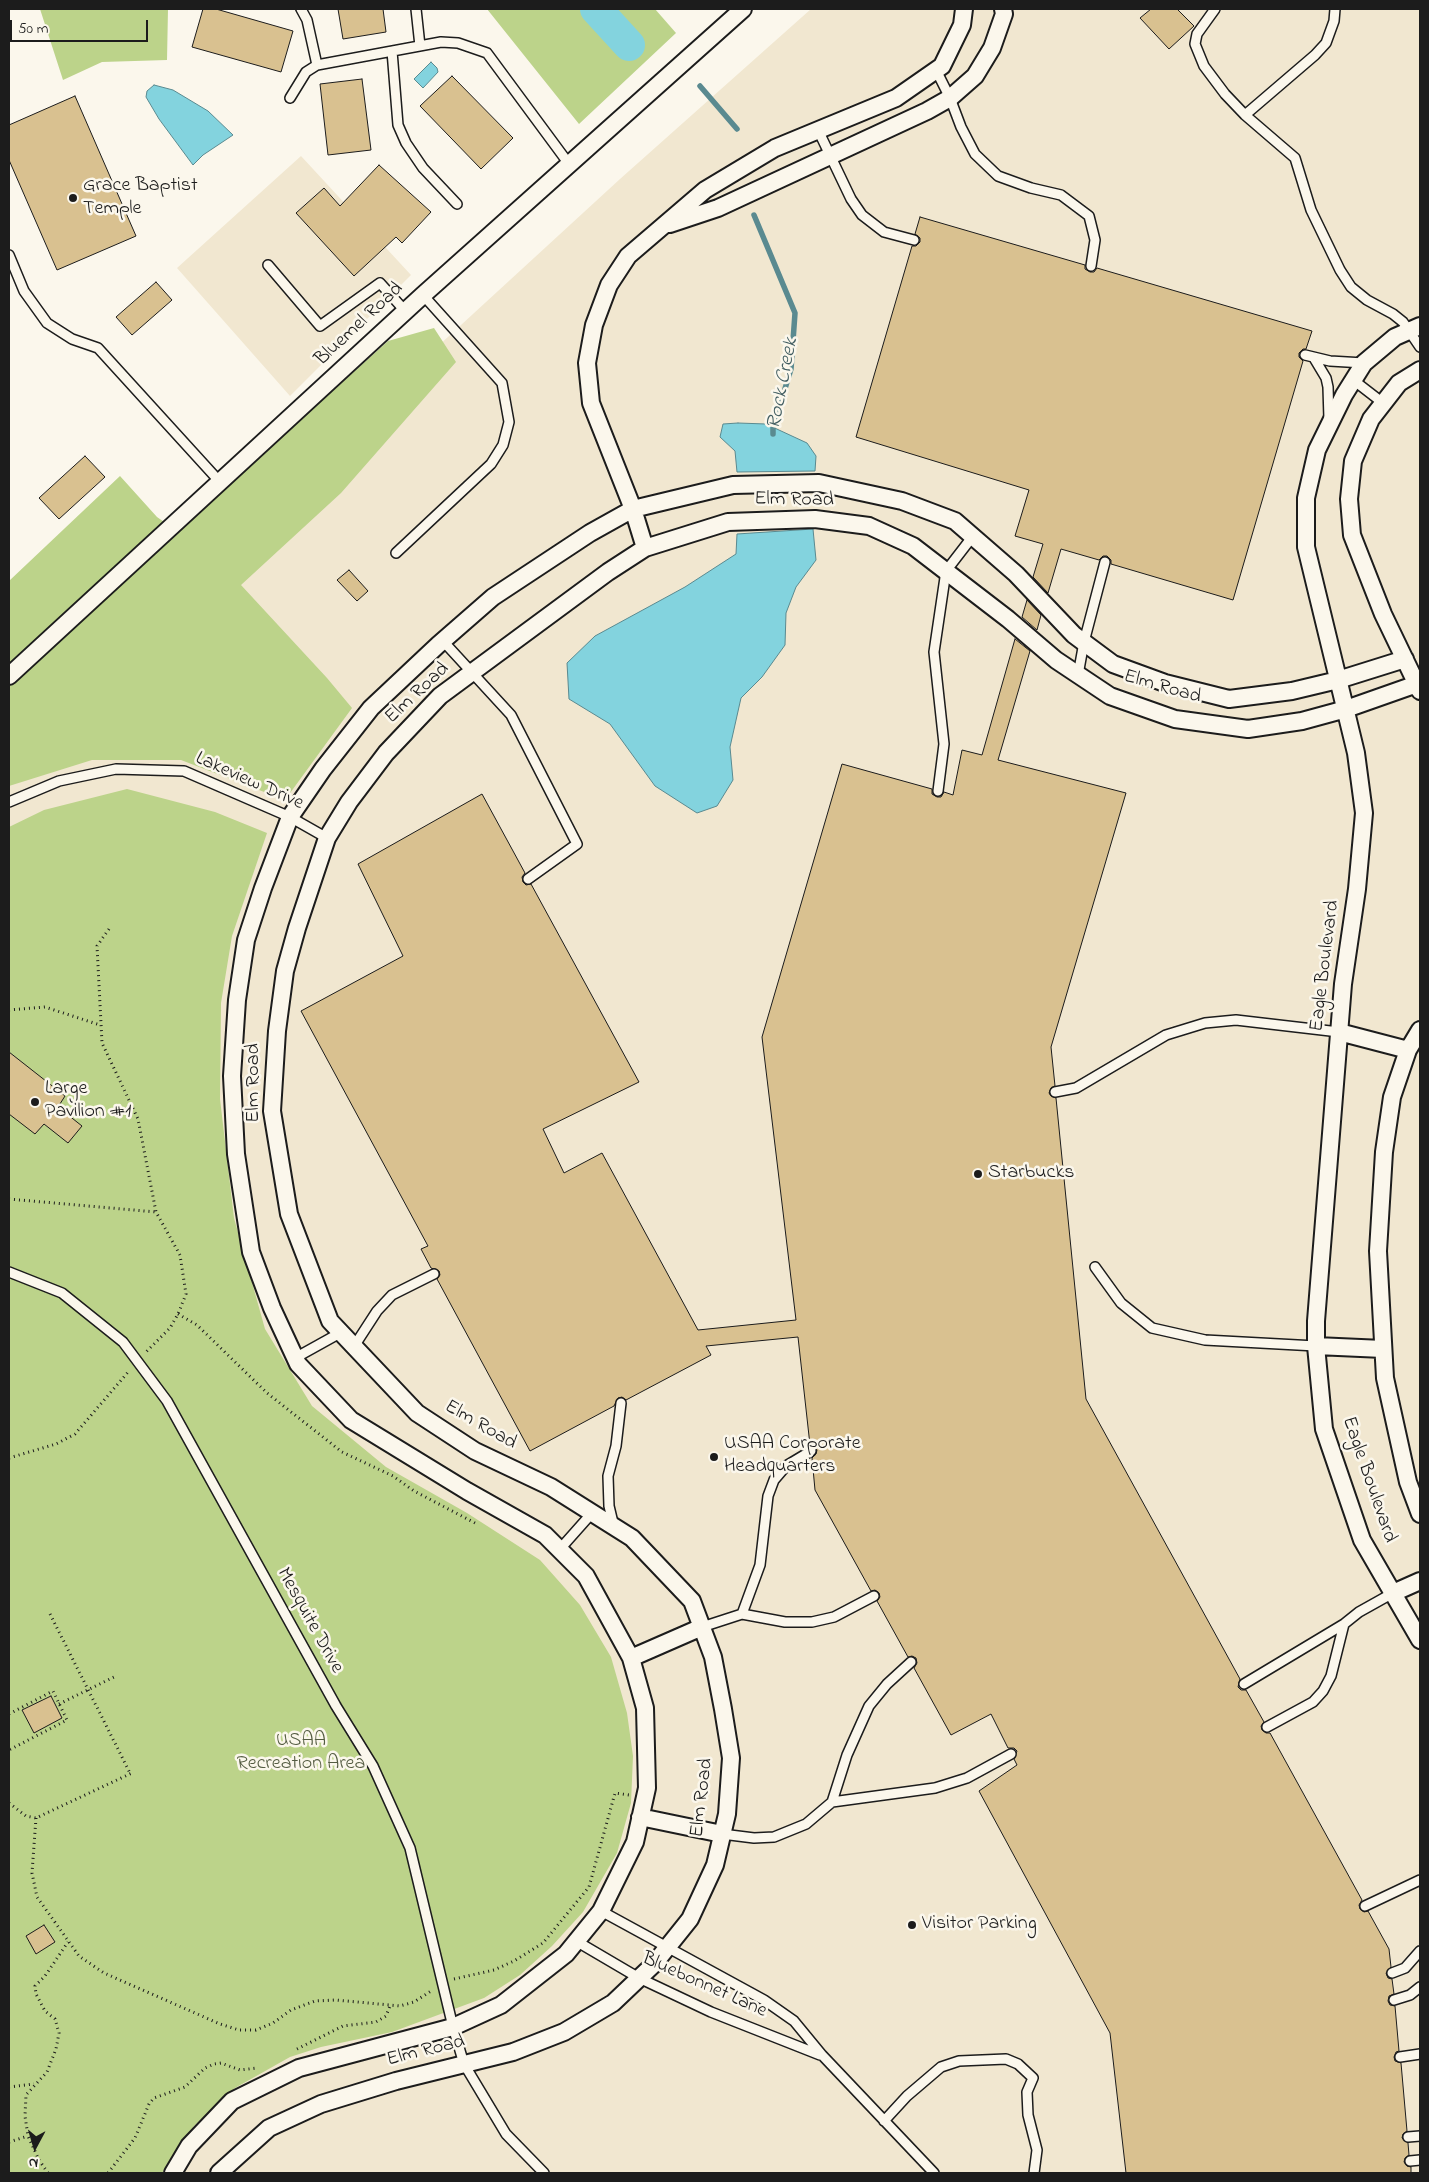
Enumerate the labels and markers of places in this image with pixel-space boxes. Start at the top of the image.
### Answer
place label: Grace Baptist Temple [83,175,198,222]
marker: Grace Baptist Temple [67,192,79,204]
place label: Large Pavilion #1 [45,1078,131,1125]
marker: Large Pavilion #1 [29,1096,41,1108]
place label: Starbucks [988,1162,1074,1186]
marker: Starbucks [972,1168,984,1180]
place label: USAA Corporate Headquarters [724,1433,861,1480]
marker: USAA Corporate Headquarters [708,1451,720,1463]
place label: Visitor Parking [922,1913,1037,1937]
marker: Visitor Parking [906,1919,918,1931]

